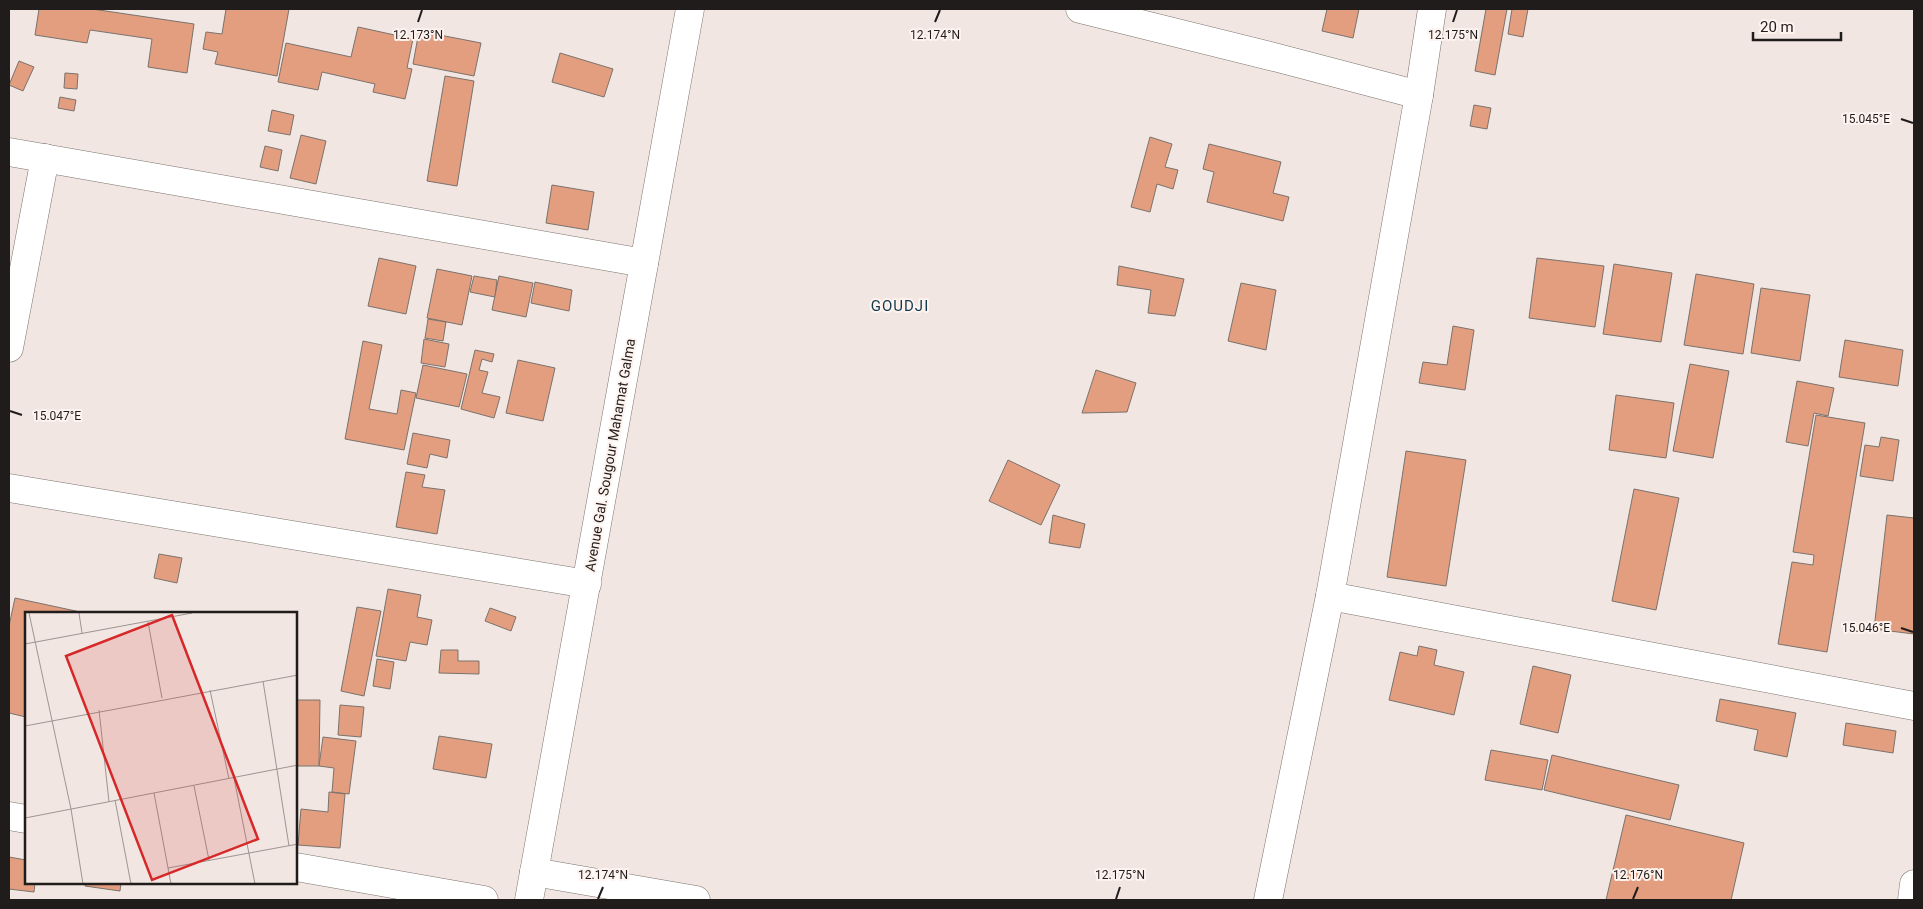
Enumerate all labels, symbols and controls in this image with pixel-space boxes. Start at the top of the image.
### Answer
scale bar [1753,10,1840,42]
text: 20 m [1760,18,1794,36]
text: 12.173°N [393,28,443,42]
text: 12.174°N [910,28,960,42]
text: 12.175°N [1428,28,1478,42]
text: 15.045°E [1842,112,1890,126]
district label: GOUDJI [871,297,929,315]
street label: Avenue Gal. Sougour Mahamat Galma [582,337,638,573]
text: 15.047°E [33,409,81,423]
inset map [25,612,298,884]
text: 15.046°E [1842,621,1890,635]
text: 12.174°N [578,868,628,882]
text: 12.175°N [1095,868,1145,882]
text: 12.176°N [1613,868,1663,882]

